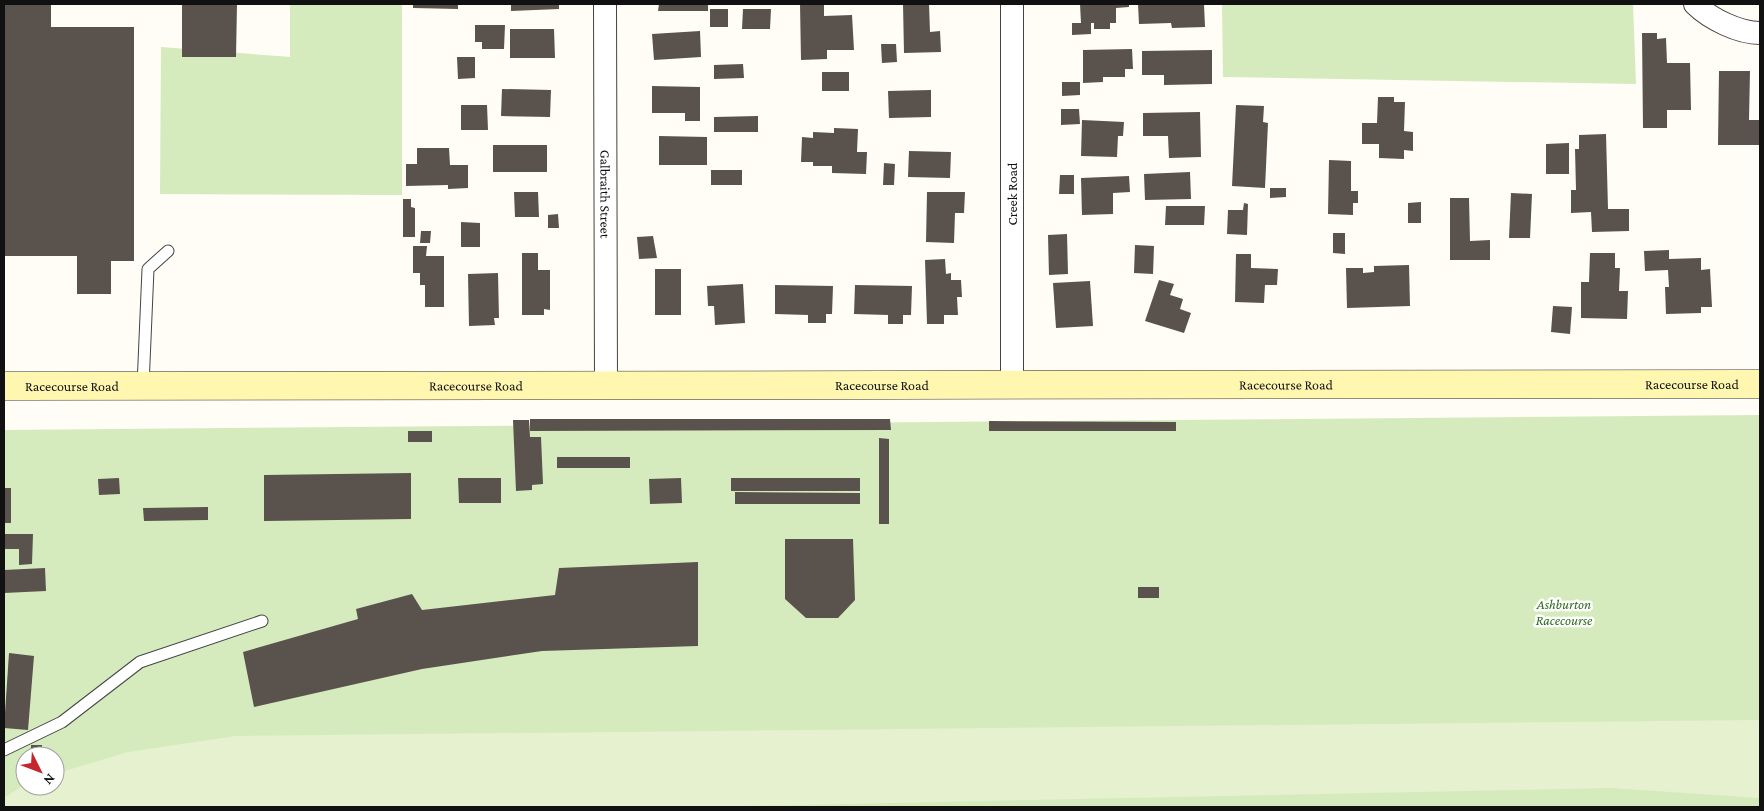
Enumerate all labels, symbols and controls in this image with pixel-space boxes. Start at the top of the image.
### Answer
street label: Galbraith Street [597,150,614,239]
street label: Creek Road [1004,162,1020,225]
street label: Racecourse Road [1239,376,1334,393]
street label: Racecourse Road [1645,376,1740,392]
street label: Racecourse Road [429,377,524,394]
street label: Racecourse Road [835,377,930,393]
street label: Racecourse Road [25,378,120,394]
park label: Ashburton Racecourse [1536,596,1593,628]
north arrow [15,746,65,796]
text: N [40,771,59,789]

